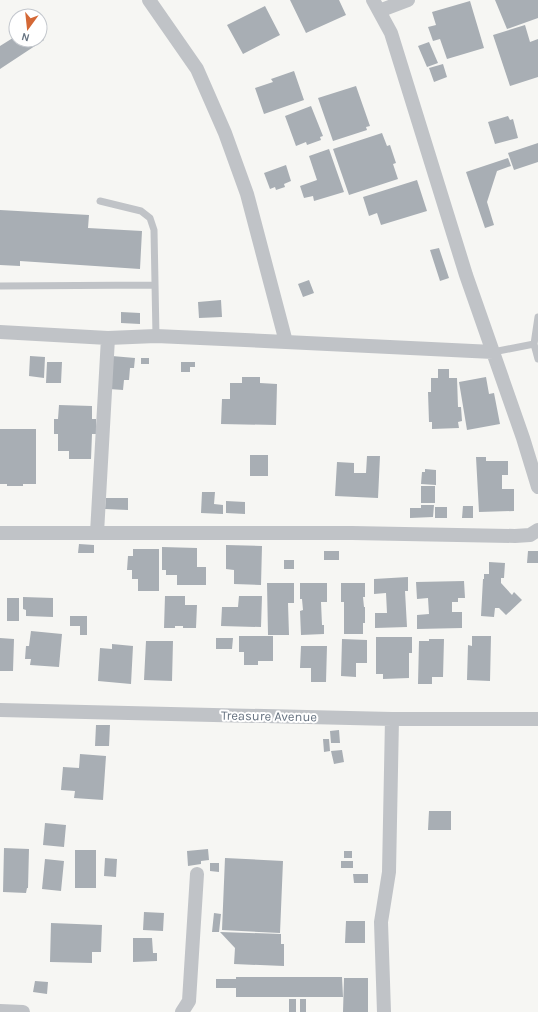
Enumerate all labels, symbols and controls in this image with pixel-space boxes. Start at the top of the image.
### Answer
north arrow [8,8,48,48]
text: N [20,30,31,44]
street label: Treasure Avenue [221,708,317,724]

